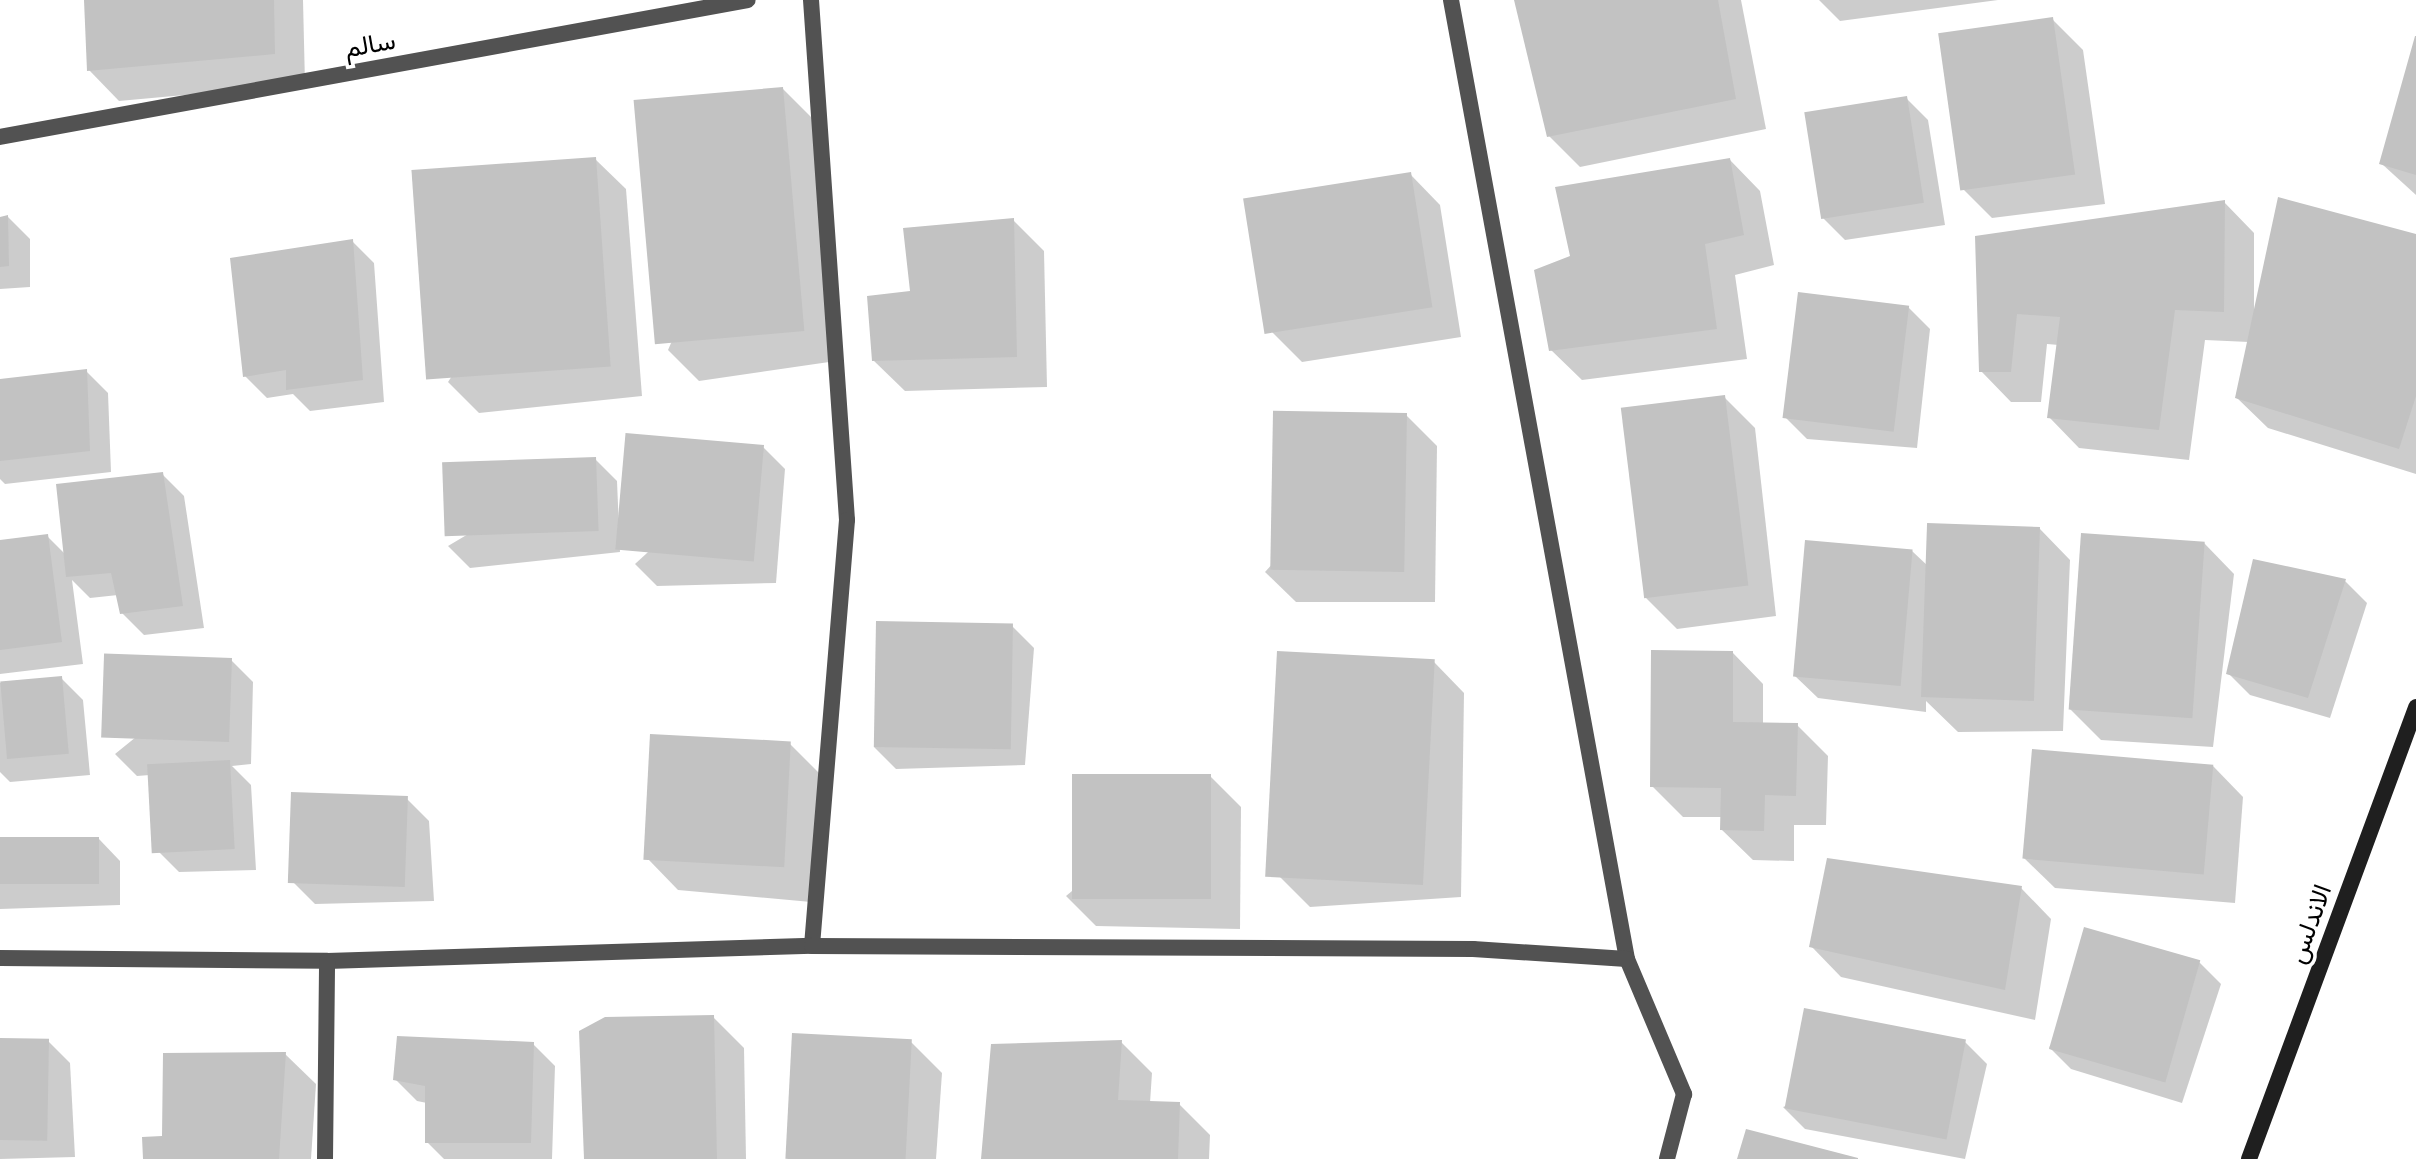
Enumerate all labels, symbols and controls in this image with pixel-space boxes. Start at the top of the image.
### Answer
street label: سالم [342,25,398,65]
street label: الاندلس [2281,880,2339,968]

